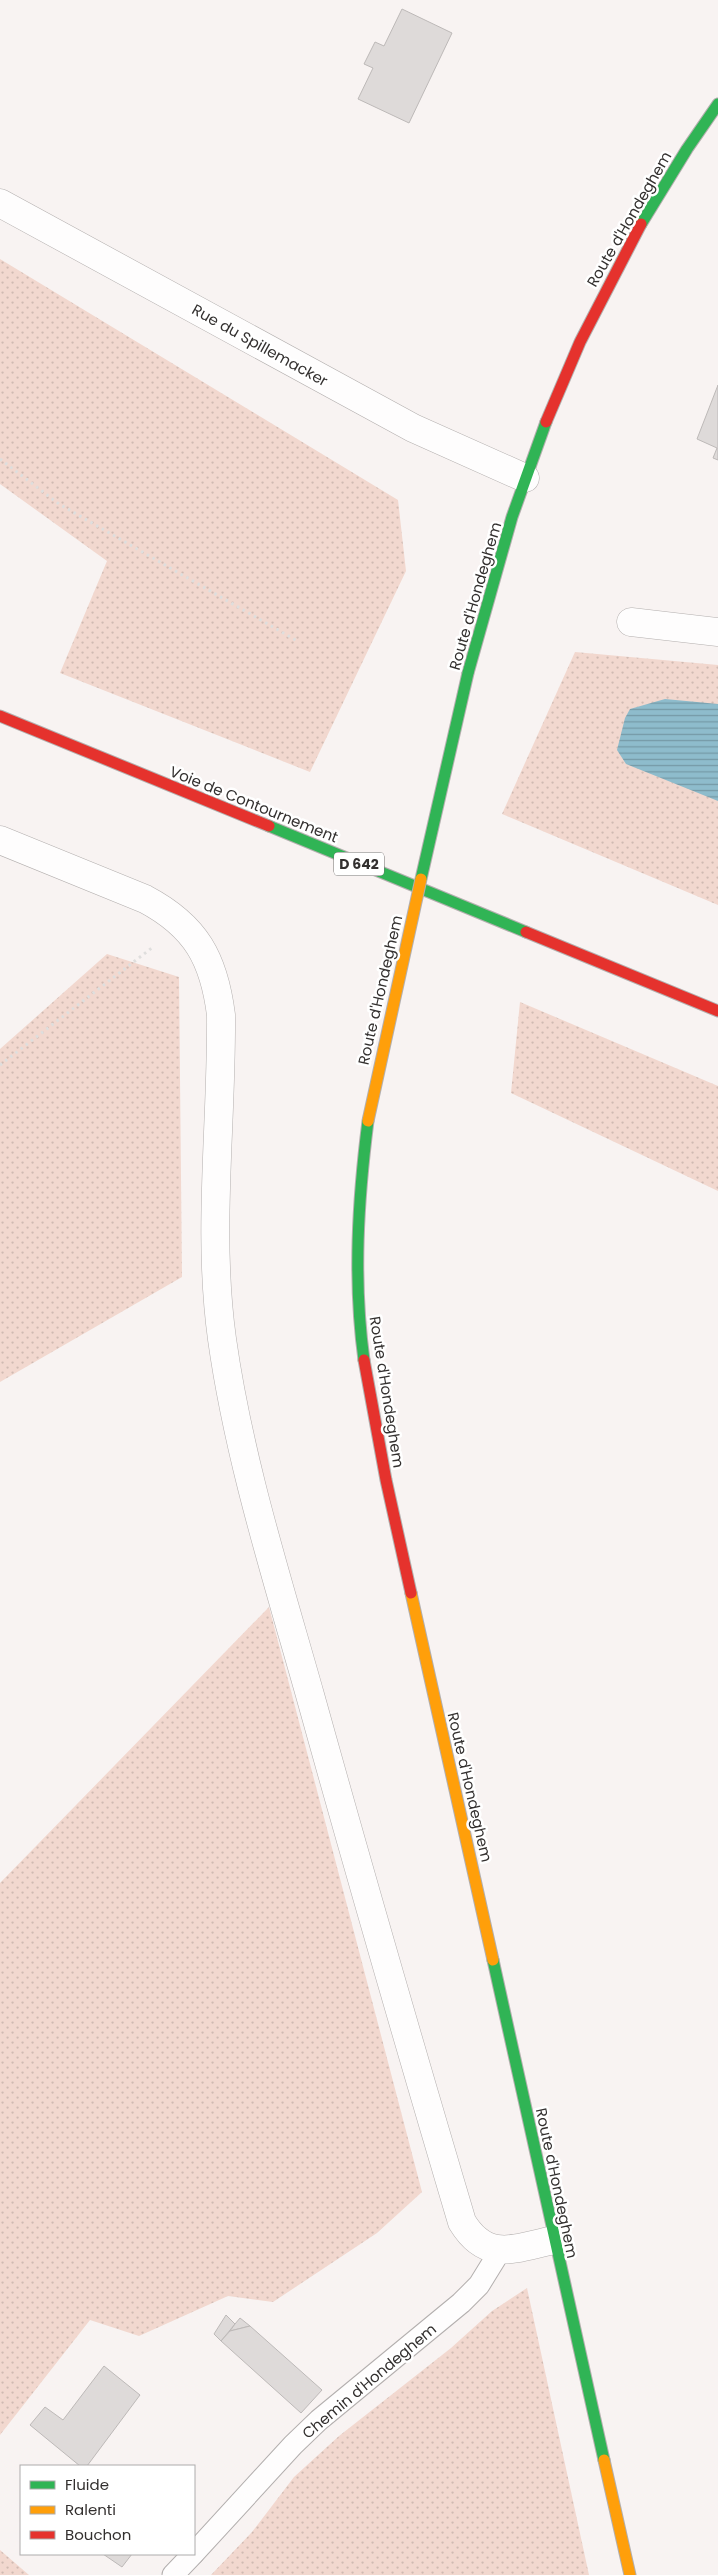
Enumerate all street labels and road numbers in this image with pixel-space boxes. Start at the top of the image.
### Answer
street label: Route d'Hondeghem [582,147,676,291]
street label: Rue du Spillemacker [188,299,332,391]
street label: Route d'Hondeghem [444,520,506,672]
street label: Voie de Contournement [167,761,341,847]
road number: D 642 [334,852,384,876]
street label: Route d'Hondeghem [353,913,407,1067]
street label: Route d'Hondeghem [365,1315,409,1469]
street label: Route d'Hondeghem [443,1710,497,1864]
street label: Route d'Hondeghem [531,2106,583,2260]
street label: Chemin d'Hondeghem [297,2319,441,2443]

